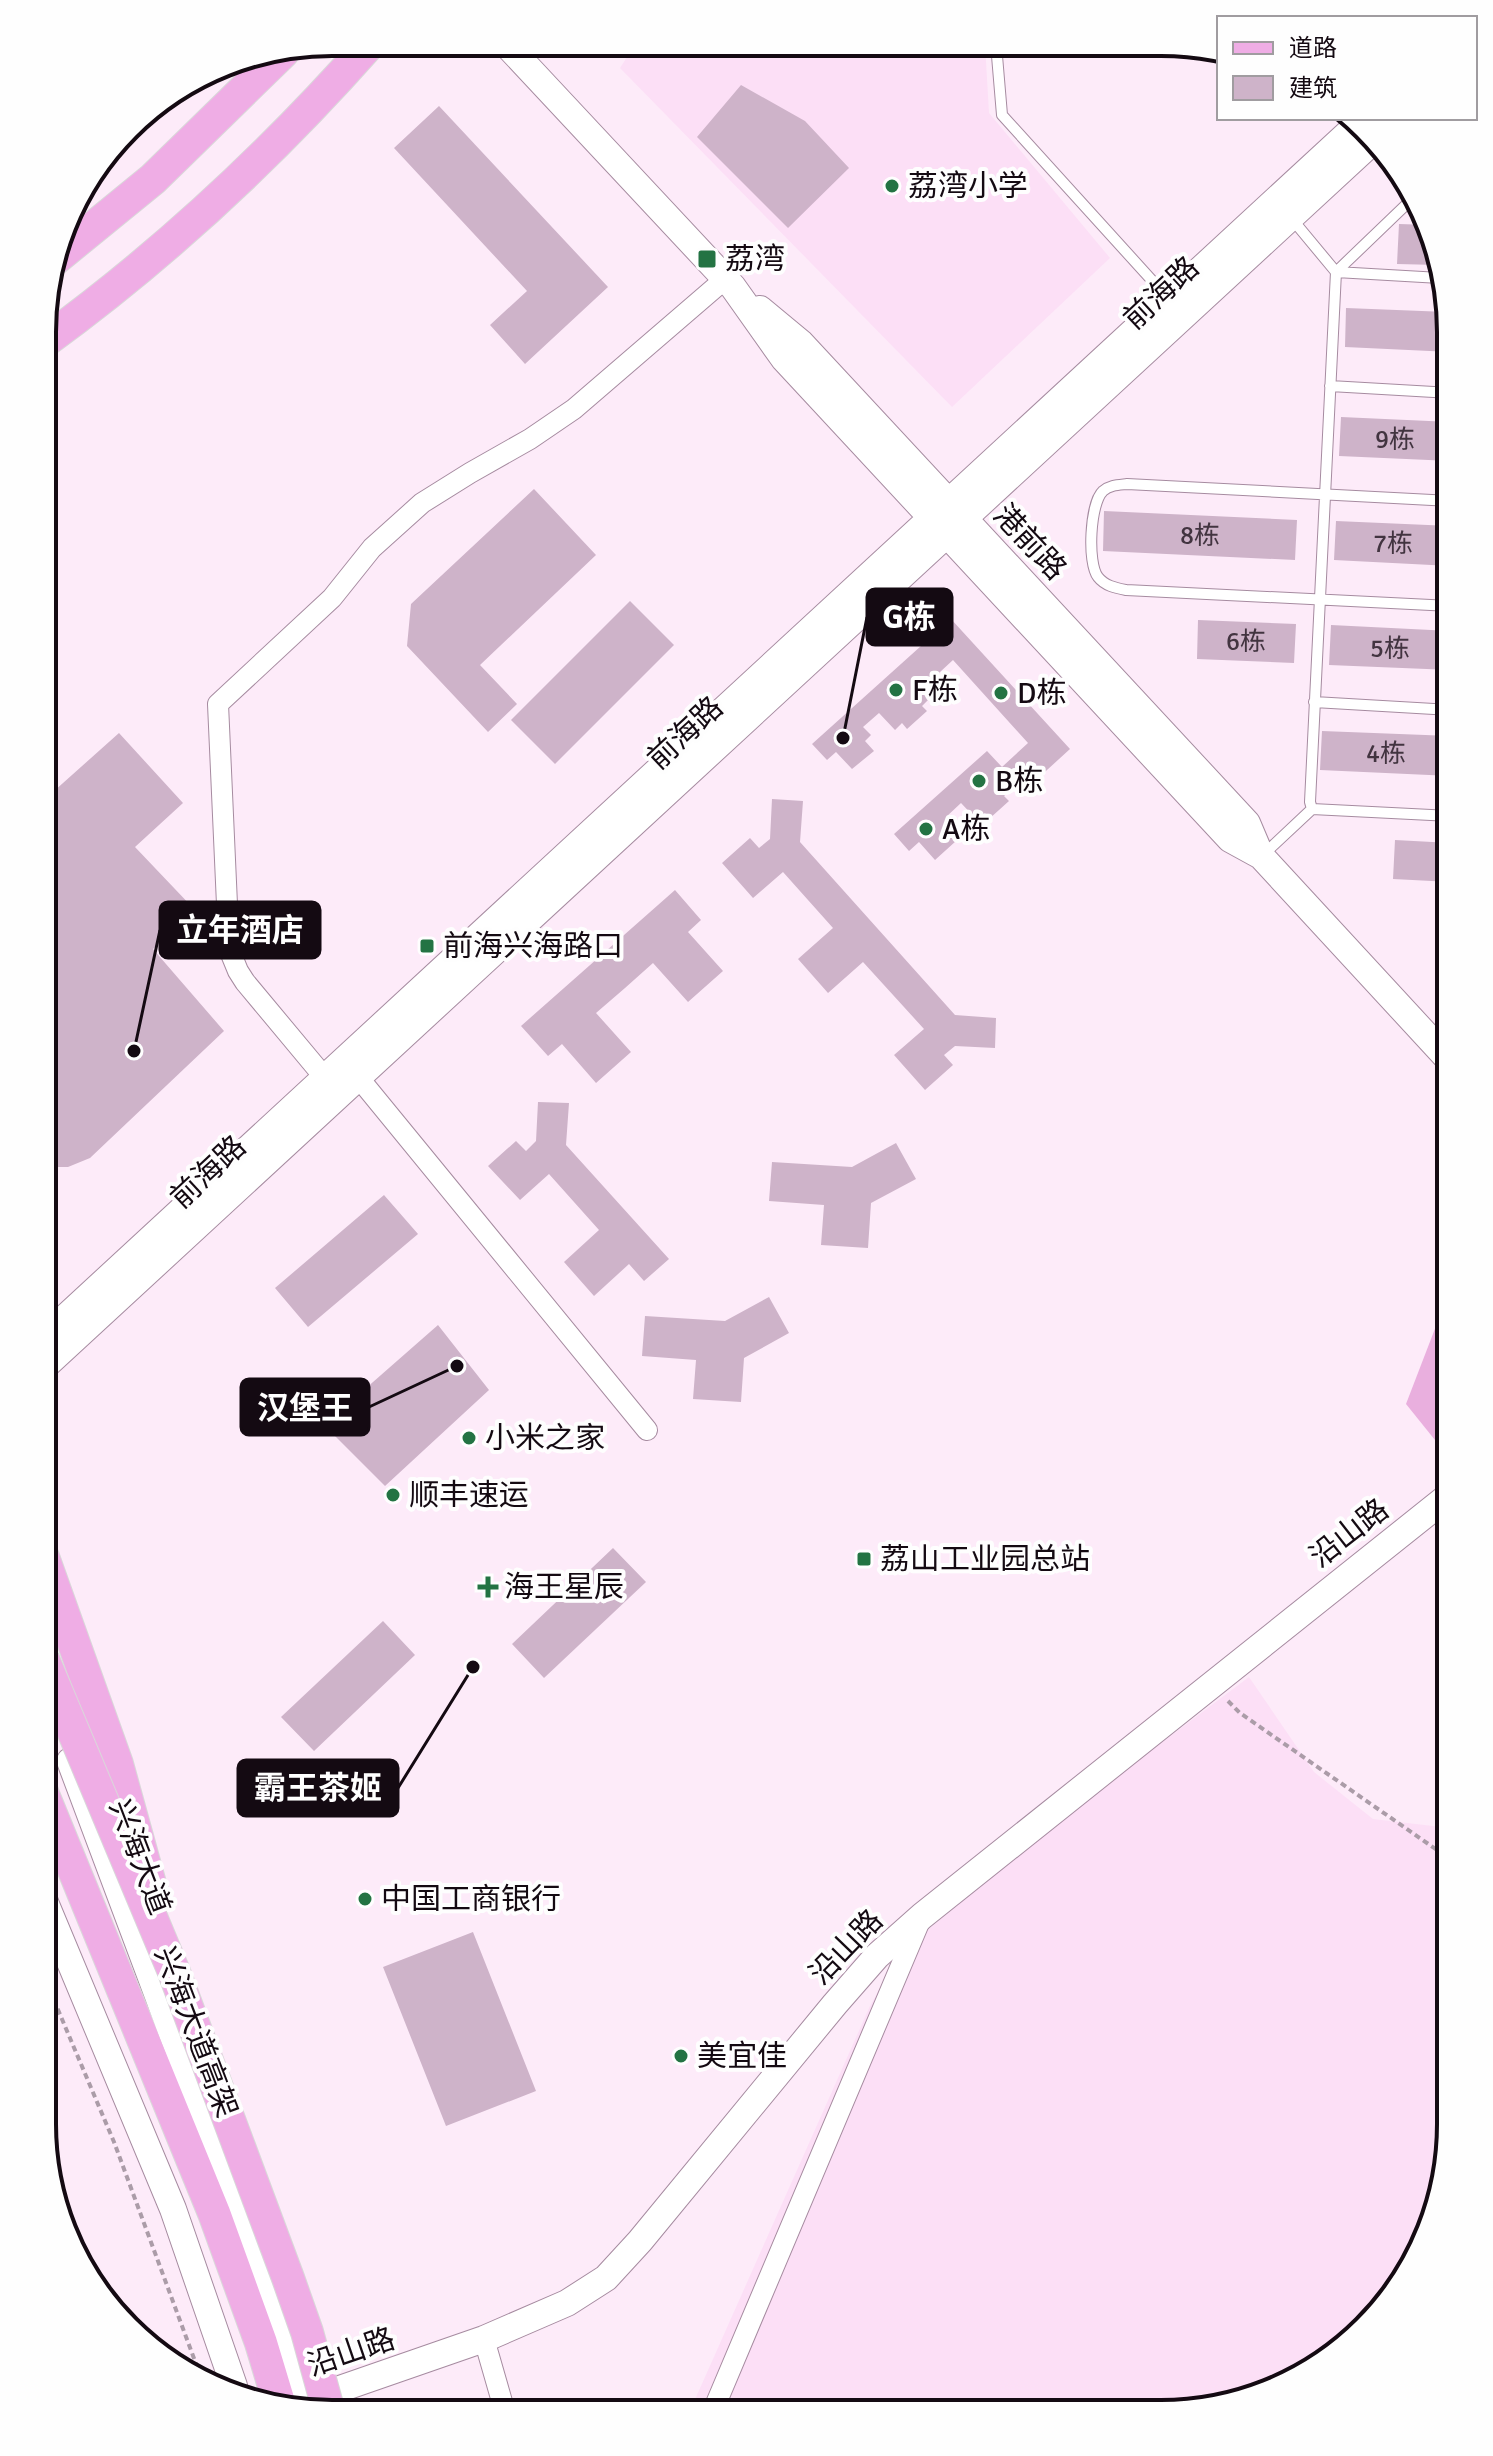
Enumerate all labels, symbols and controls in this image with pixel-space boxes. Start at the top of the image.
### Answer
legend [1217,16,1477,120]
text: 道路 [1289,33,1337,63]
text: 建筑 [1289,73,1337,103]
place label: 荔湾小学 [908,168,1028,205]
marker: 荔湾小学 [883,177,901,195]
place label: 荔湾 [725,241,785,278]
marker: 荔湾 [696,248,718,270]
street label: 前海路 [1116,249,1207,338]
house number: 9栋 [1375,424,1415,456]
street label: 港前路 [985,497,1074,588]
house number: 8栋 [1180,520,1220,552]
house number: 7栋 [1373,528,1413,560]
callout: G栋 [867,589,952,645]
text: G栋 [883,598,935,637]
house number: 6栋 [1226,626,1266,658]
house number: 5栋 [1370,633,1410,665]
place label: F栋 [912,672,958,709]
place label: D栋 [1017,675,1066,712]
marker: F栋 [887,681,905,699]
marker: D栋 [992,684,1010,702]
street label: 前海路 [640,689,731,778]
house number: 4栋 [1366,738,1406,770]
place label: B栋 [995,763,1043,800]
marker: B栋 [970,772,988,790]
place label: A栋 [942,811,990,848]
marker: A栋 [917,820,935,838]
callout: 立年酒店 [160,902,320,958]
text: 立年酒店 [176,911,304,950]
place label: 前海兴海路口 [443,928,623,965]
marker: 前海兴海路口 [418,937,436,955]
street label: 前海路 [163,1128,254,1217]
callout: 汉堡王 [241,1379,369,1435]
text: 汉堡王 [257,1389,353,1428]
place label: 小米之家 [485,1420,605,1457]
marker: 小米之家 [460,1429,478,1447]
place label: 顺丰速运 [409,1477,529,1514]
marker: 顺丰速运 [384,1486,402,1504]
street label: 沿山路 [1302,1491,1396,1576]
place label: 荔山工业园总站 [880,1541,1090,1578]
marker: 荔山工业园总站 [855,1550,873,1568]
place label: 海王星辰 [504,1569,624,1606]
marker: 海王星辰 [479,1578,497,1596]
callout: 霸王茶姬 [238,1760,398,1816]
text: 霸王茶姬 [254,1769,382,1808]
street label: 兴海大道 [101,1795,178,1920]
place label: 中国工商银行 [381,1881,561,1918]
marker: 中国工商银行 [356,1890,374,1908]
street label: 沿山路 [802,1902,891,1993]
street label: 兴海大道高架 [146,1942,245,2123]
place label: 美宜佳 [697,2038,787,2075]
marker: 美宜佳 [672,2047,690,2065]
street label: 沿山路 [303,2320,400,2385]

